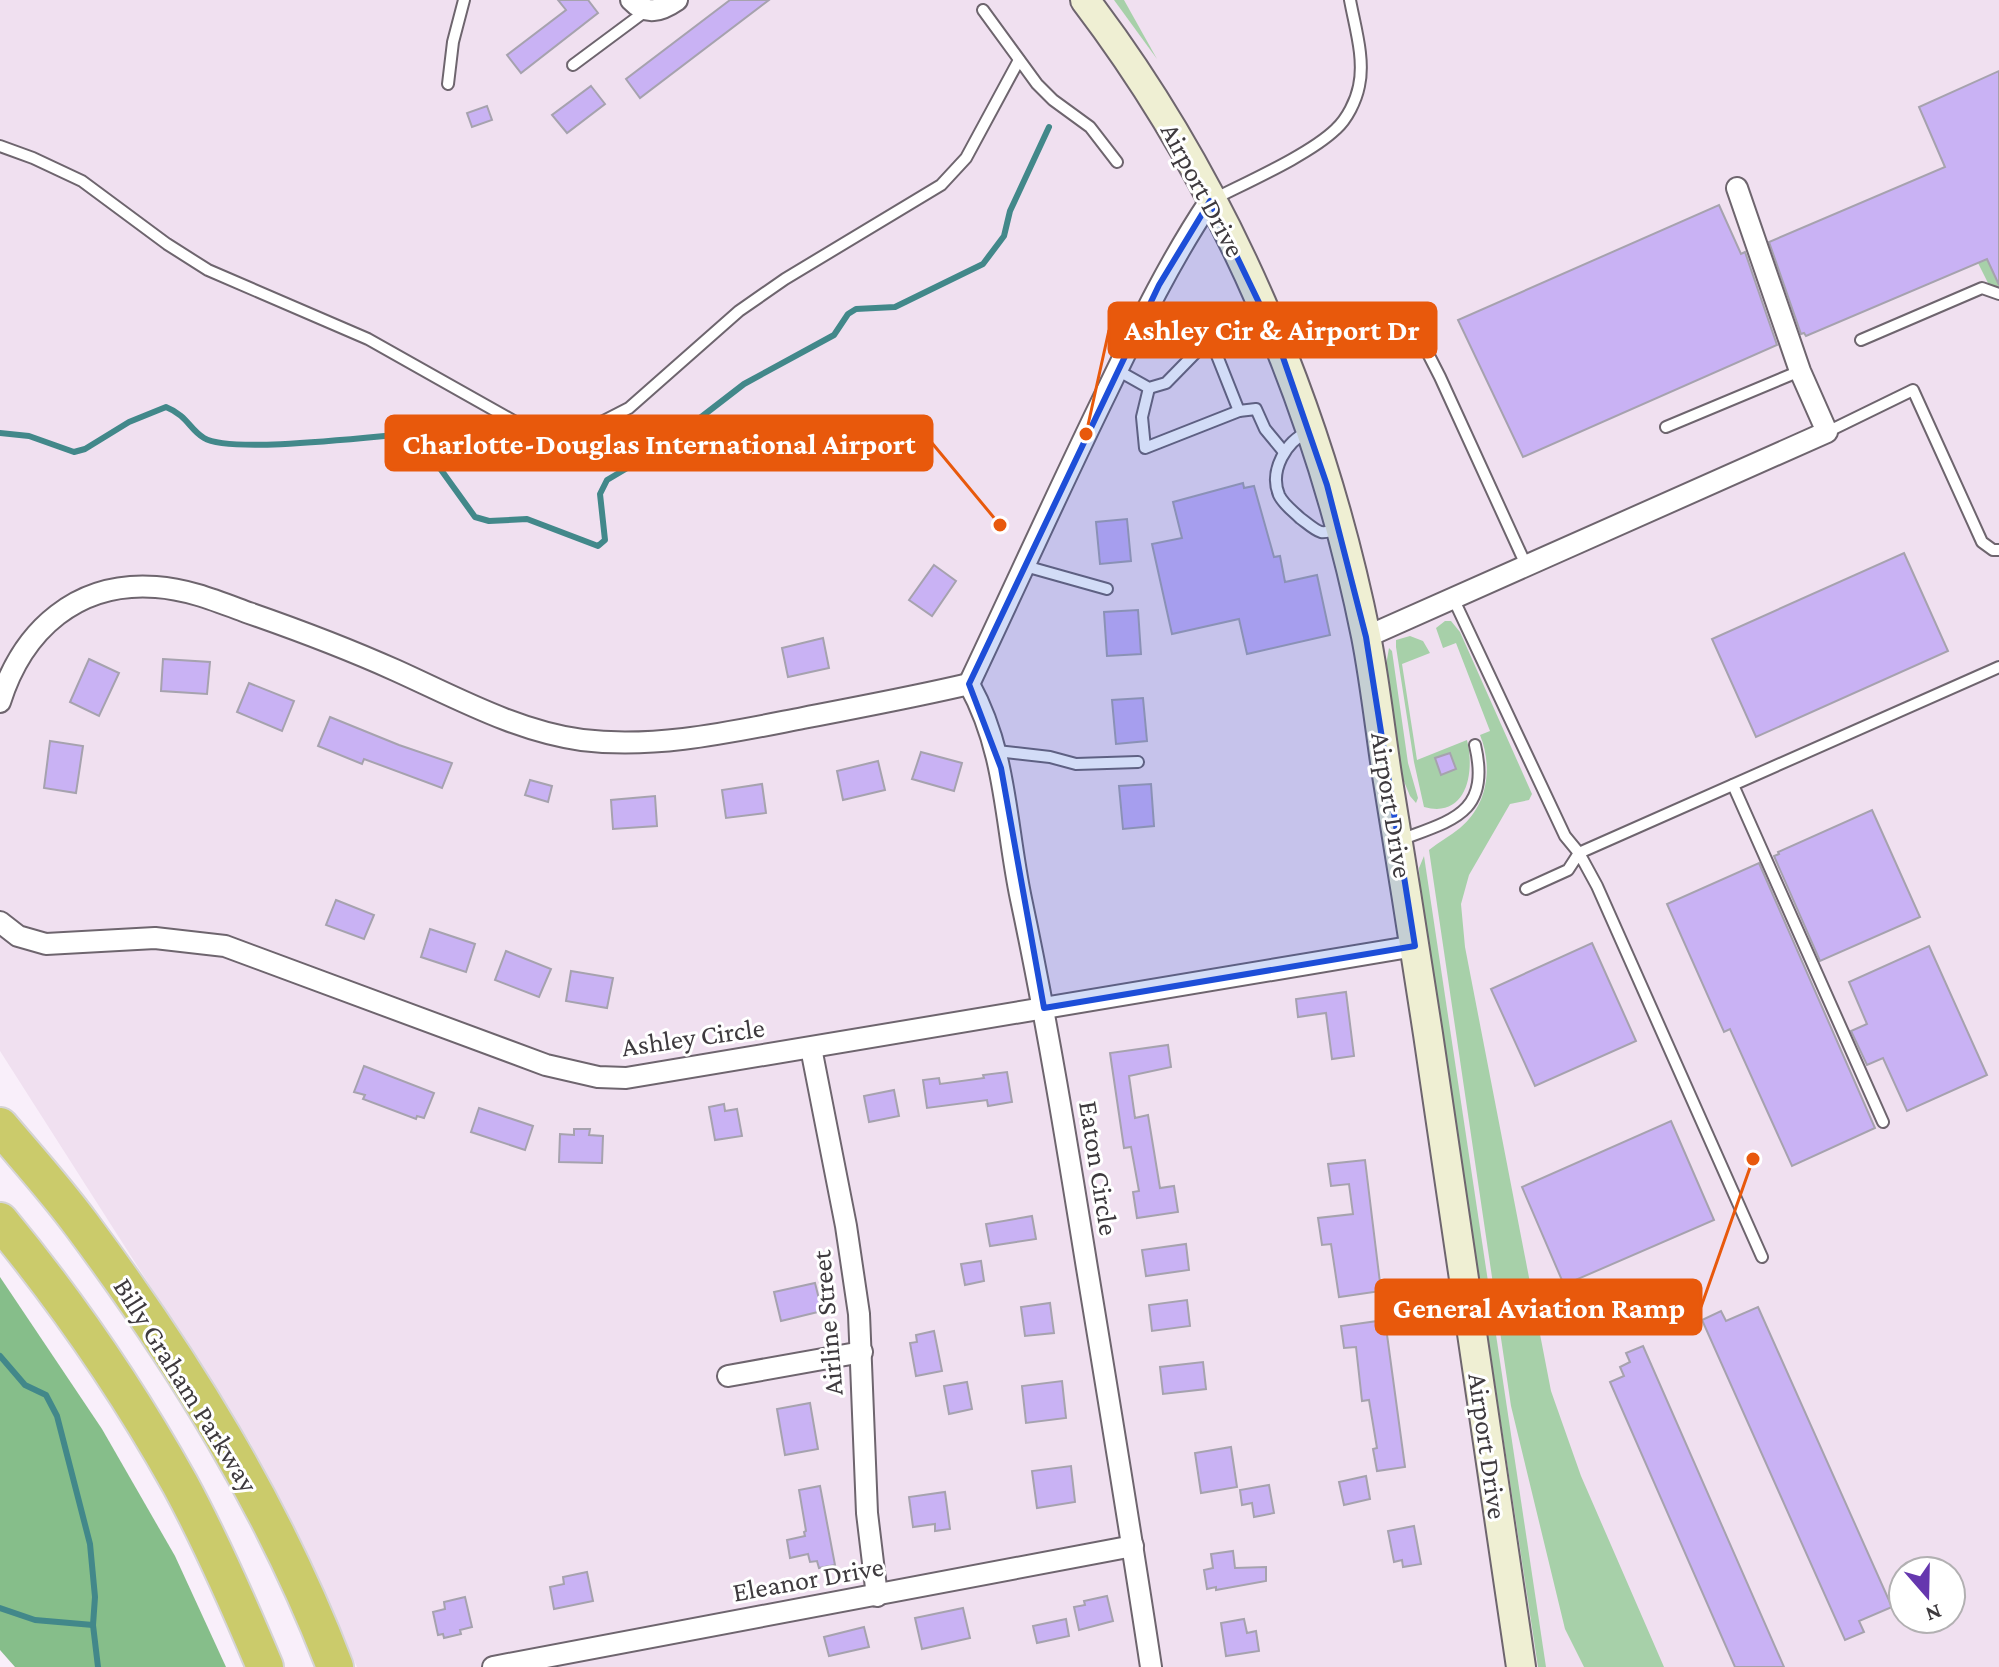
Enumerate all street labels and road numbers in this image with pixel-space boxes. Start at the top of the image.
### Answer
street label: Airport Drive [1155,118,1251,262]
street label: Airport Drive [1365,730,1419,880]
street label: Ashley Circle [620,1012,766,1062]
street label: Eaton Circle [1073,1099,1125,1237]
street label: Airline Street [805,1248,849,1397]
street label: Billy Graham Parkway [107,1272,265,1499]
street label: Airport Drive [1462,1371,1514,1521]
street label: Eleanor Drive [730,1550,886,1608]

